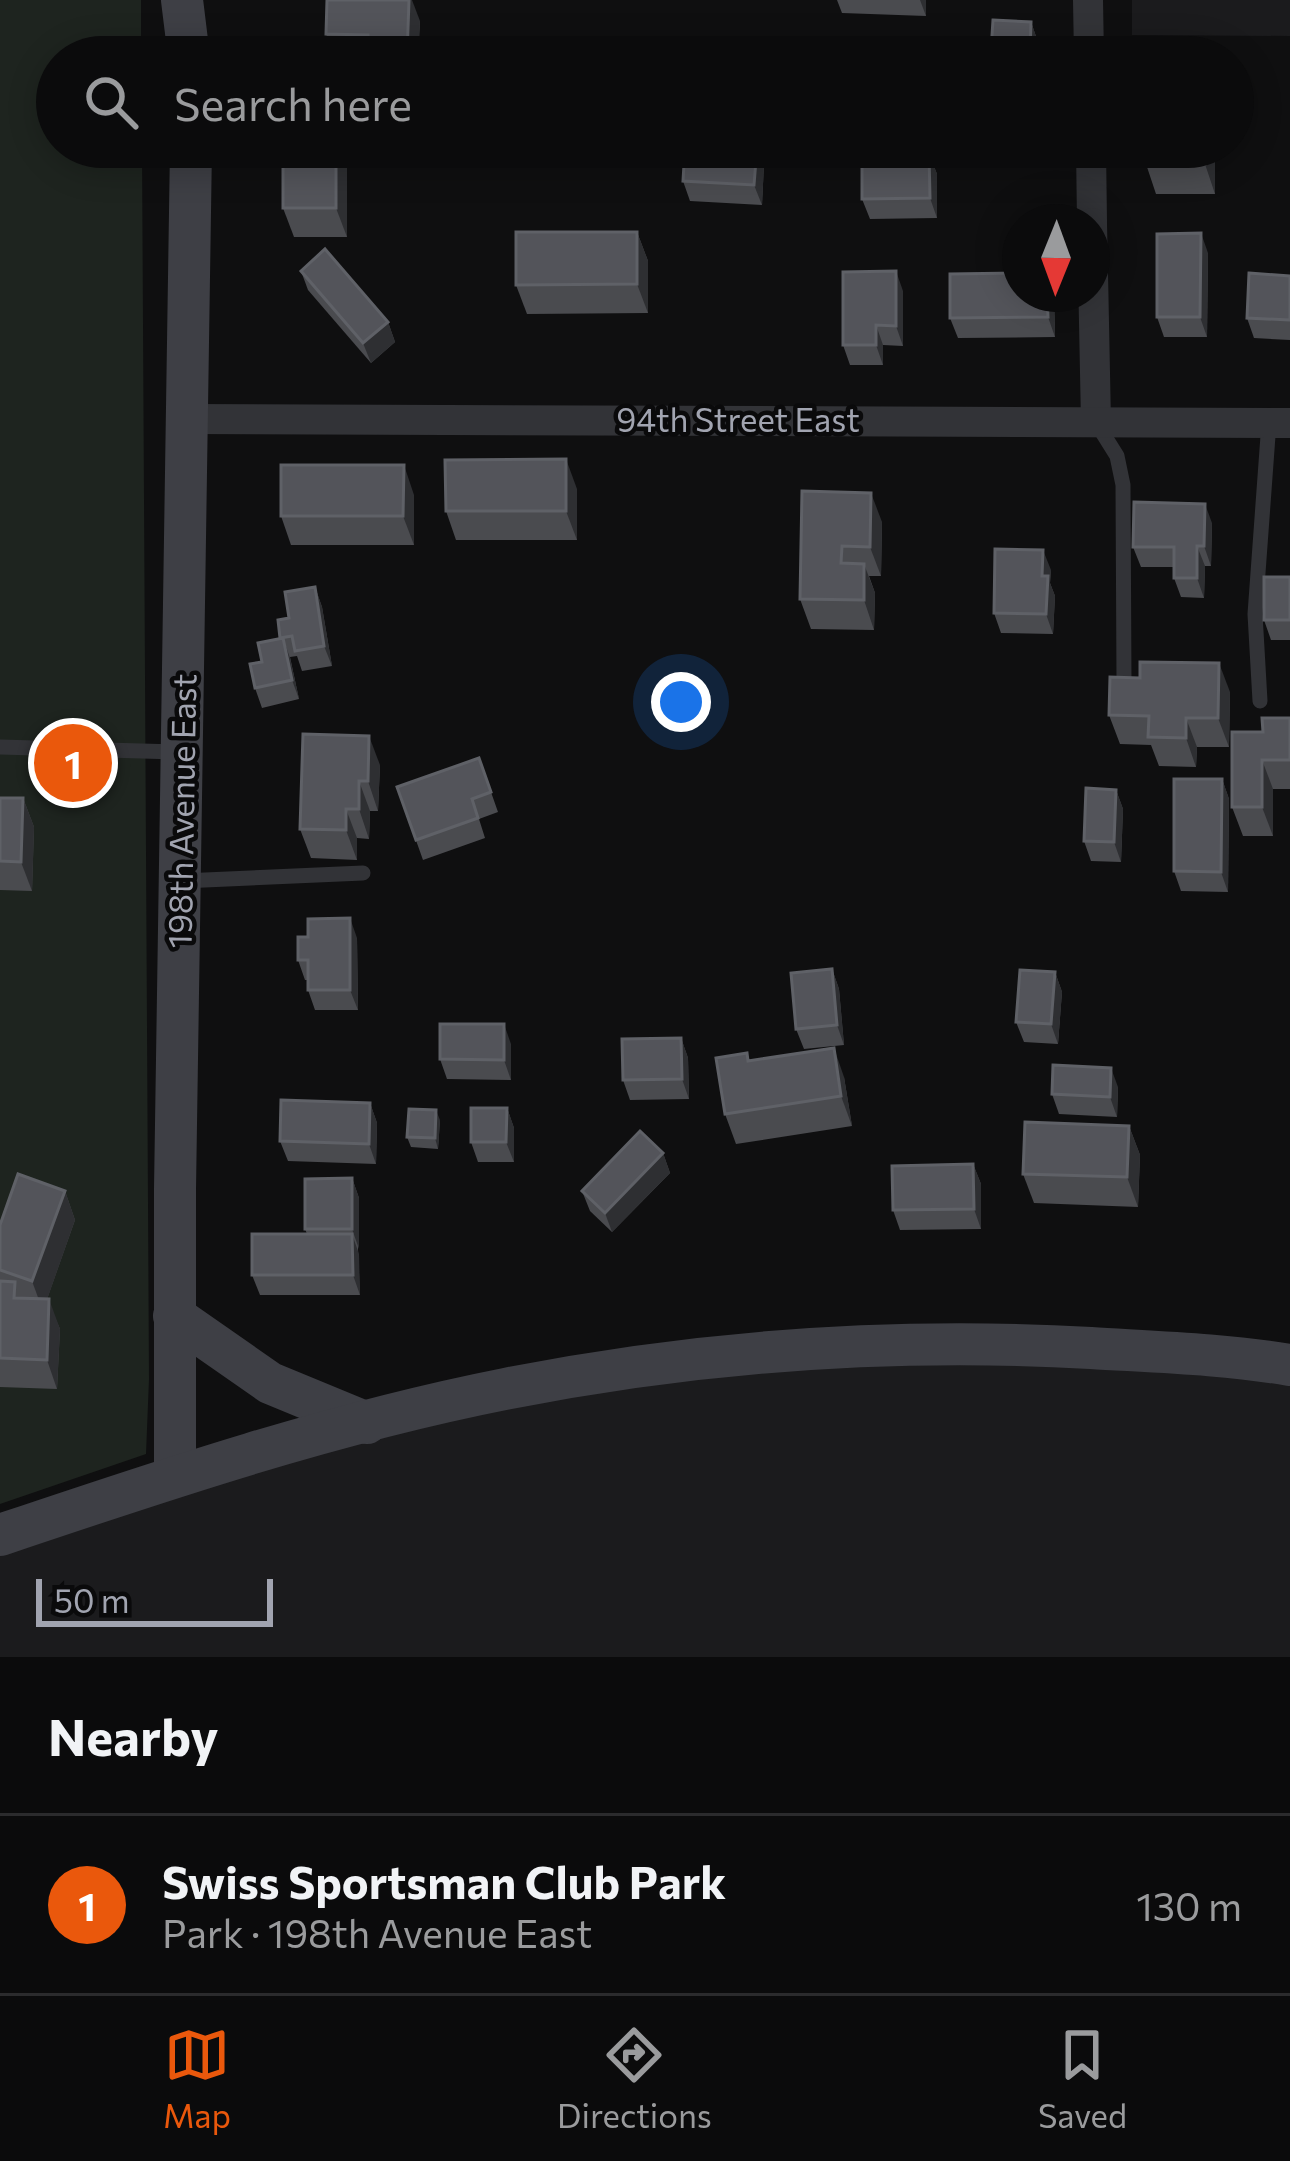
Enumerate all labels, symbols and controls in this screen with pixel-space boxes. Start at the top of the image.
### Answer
search box [36,36,1254,168]
icon: search [78,69,144,135]
text: Search here [174,75,412,130]
north arrow [1002,204,1110,312]
street label: 94th Street East [616,398,860,439]
your location [651,672,711,732]
street label: 198th Avenue East [158,673,203,949]
pin: 1 [34,718,112,808]
scale bar [36,1573,273,1626]
text: 50 m [54,1579,130,1620]
text: Nearby [48,1704,218,1767]
text: Swiss Sportsman Club Park [162,1853,726,1908]
text: 1 [78,1881,96,1929]
text: 130 m [1136,1881,1242,1929]
text: Park · 198th Avenue East [162,1908,592,1956]
tab: Map [163,2022,231,2135]
tab: Directions [557,2022,712,2135]
tab: Saved [1038,2022,1127,2135]

